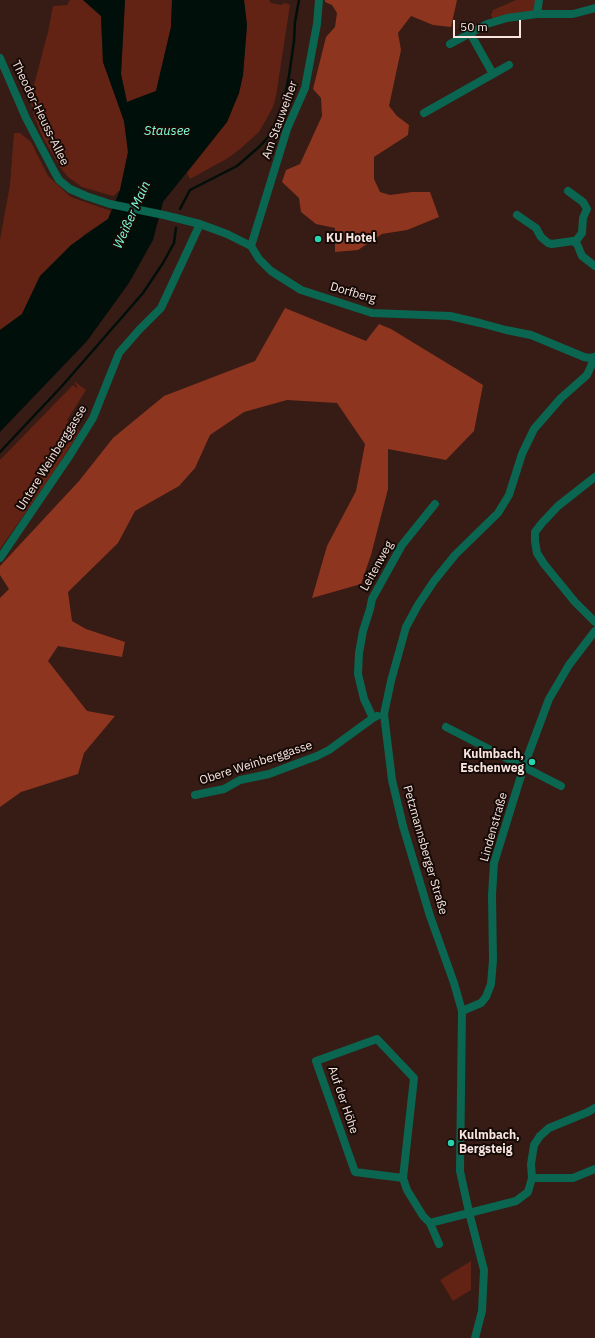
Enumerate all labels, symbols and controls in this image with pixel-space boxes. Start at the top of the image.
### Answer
scale bar [455,12,523,38]
text: 50 m [460,19,488,34]
street label: Theodor-Heuss-Allee [8,58,72,168]
street label: Am Stauweiher [259,79,301,161]
water label: Stausee [144,123,190,139]
water label: Weißer Main [110,179,154,251]
place label: KU Hotel [326,232,376,246]
marker: KU Hotel [313,234,323,244]
street label: Dorfberg [328,280,378,306]
street label: Untere Weinberggasse [14,403,90,513]
street label: Leitenweg [357,538,397,594]
street label: Obere Weinberggasse [198,738,314,788]
place label: Kulmbach, Eschenweg [460,748,524,776]
marker: Kulmbach, Eschenweg [527,757,537,767]
street label: Petzmannsberger Straße [400,784,450,916]
street label: Lindenstraße [477,791,511,863]
street label: Auf der Höhe [325,1064,361,1136]
place label: Kulmbach, Bergsteig [459,1129,520,1157]
marker: Kulmbach, Bergsteig [446,1138,456,1148]

